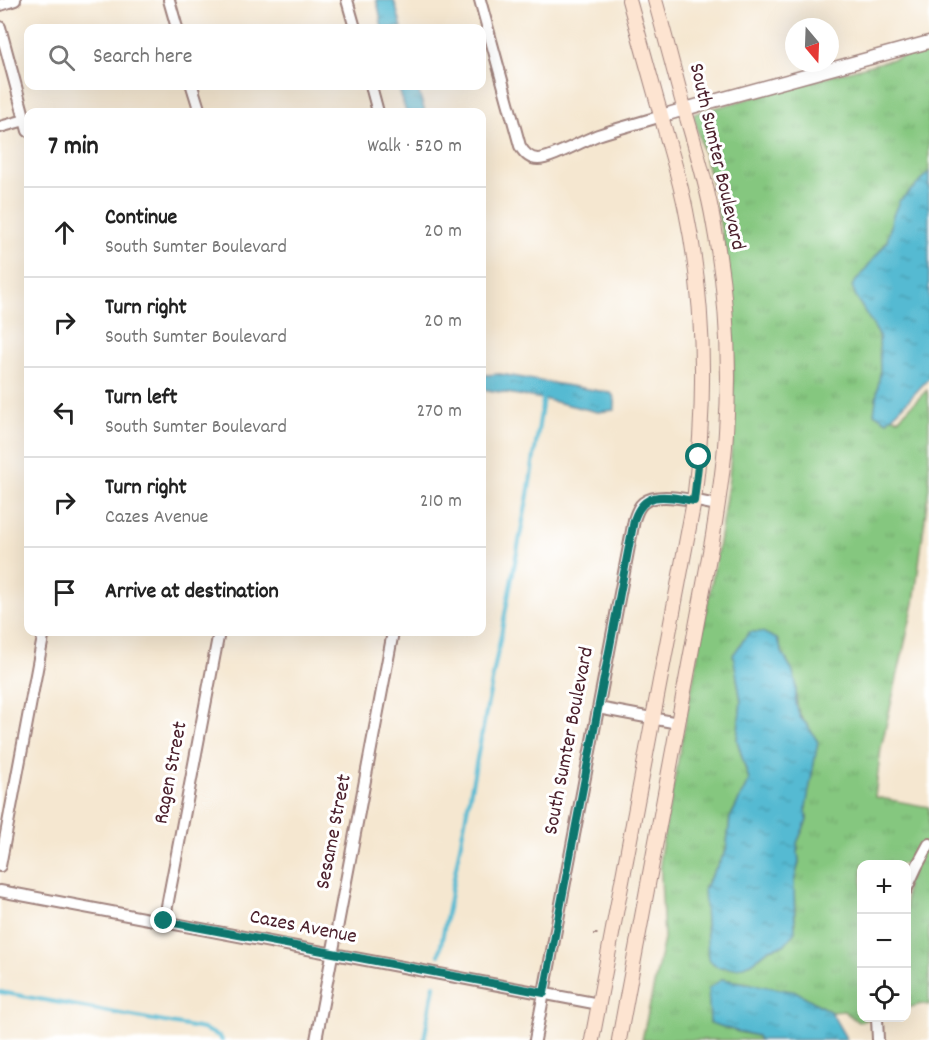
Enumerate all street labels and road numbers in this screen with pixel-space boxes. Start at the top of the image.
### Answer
street label: South Sumter Boulevard [680,61,752,253]
street label: South Sumter Boulevard [537,644,603,838]
street label: Ragen Street [147,719,197,827]
street label: Sesame Street [309,772,361,892]
street label: Cazes Avenue [247,903,359,953]

